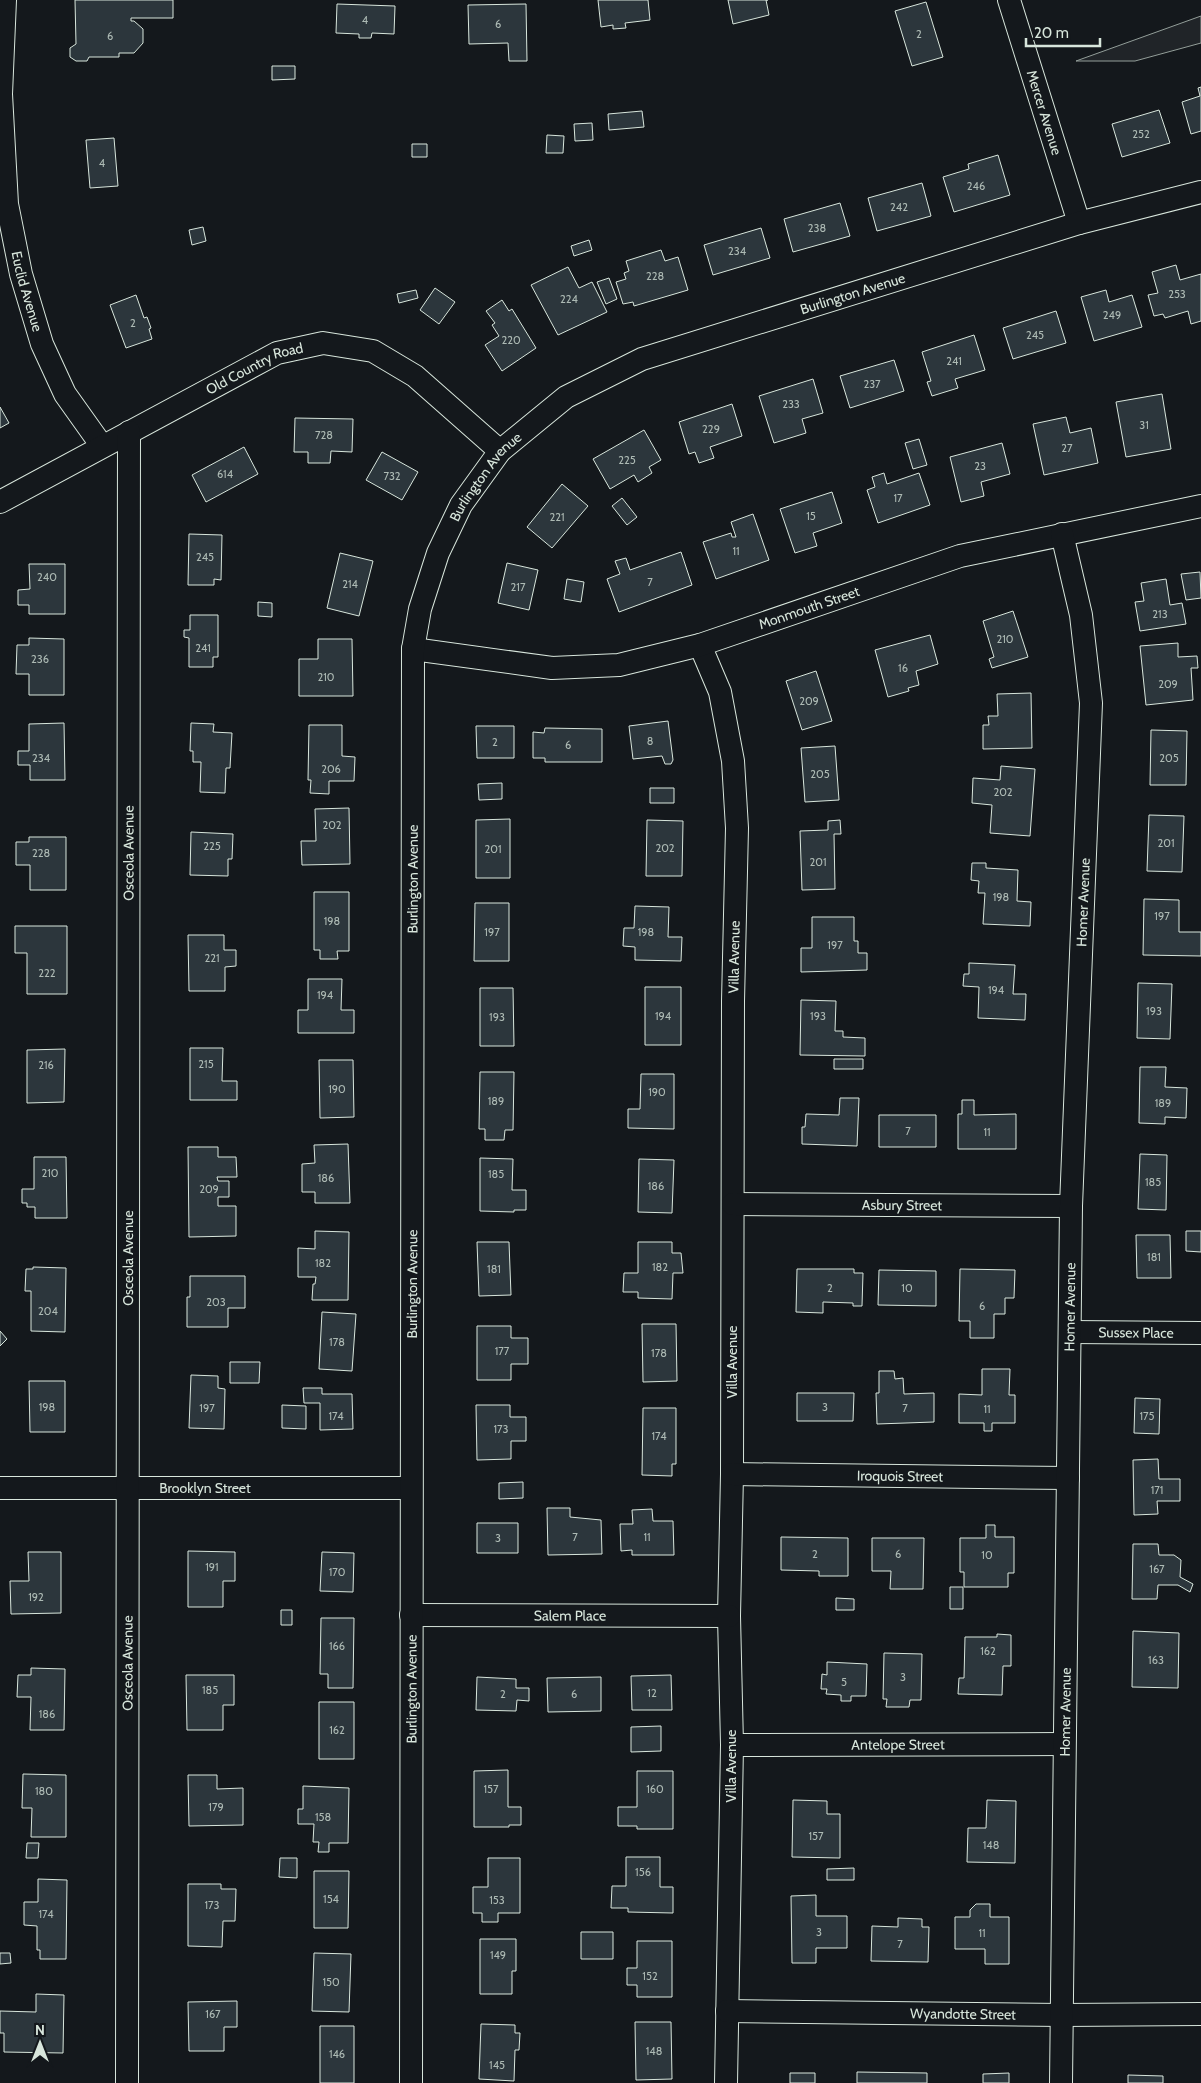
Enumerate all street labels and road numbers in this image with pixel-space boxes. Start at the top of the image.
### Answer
street label: Mercer Avenue [1023,68,1066,157]
street label: Euclid Avenue [8,250,47,334]
street label: Burlington Avenue [798,269,907,318]
street label: Old Country Road [203,339,305,399]
street label: Burlington Avenue [445,428,525,524]
street label: Monmouth Street [756,582,862,633]
street label: Osceola Avenue [119,805,138,901]
street label: Burlington Avenue [404,825,422,933]
street label: Homer Avenue [1072,858,1094,947]
street label: Villa Avenue [724,920,744,994]
street label: Asbury Street [862,1196,942,1214]
street label: Osceola Avenue [119,1210,137,1306]
street label: Burlington Avenue [403,1230,421,1338]
street label: Homer Avenue [1060,1263,1079,1352]
street label: Sussex Place [1098,1323,1174,1342]
street label: Villa Avenue [723,1326,741,1399]
street label: Iroquois Street [857,1466,943,1486]
street label: Brooklyn Street [159,1479,251,1497]
street label: Salem Place [534,1606,606,1625]
street label: Osceola Avenue [118,1615,137,1711]
street label: Burlington Avenue [402,1635,421,1743]
street label: Homer Avenue [1056,1667,1075,1757]
street label: Villa Avenue [722,1730,740,1803]
street label: Antelope Street [851,1735,945,1754]
street label: Wyandotte Street [910,2004,1016,2023]

